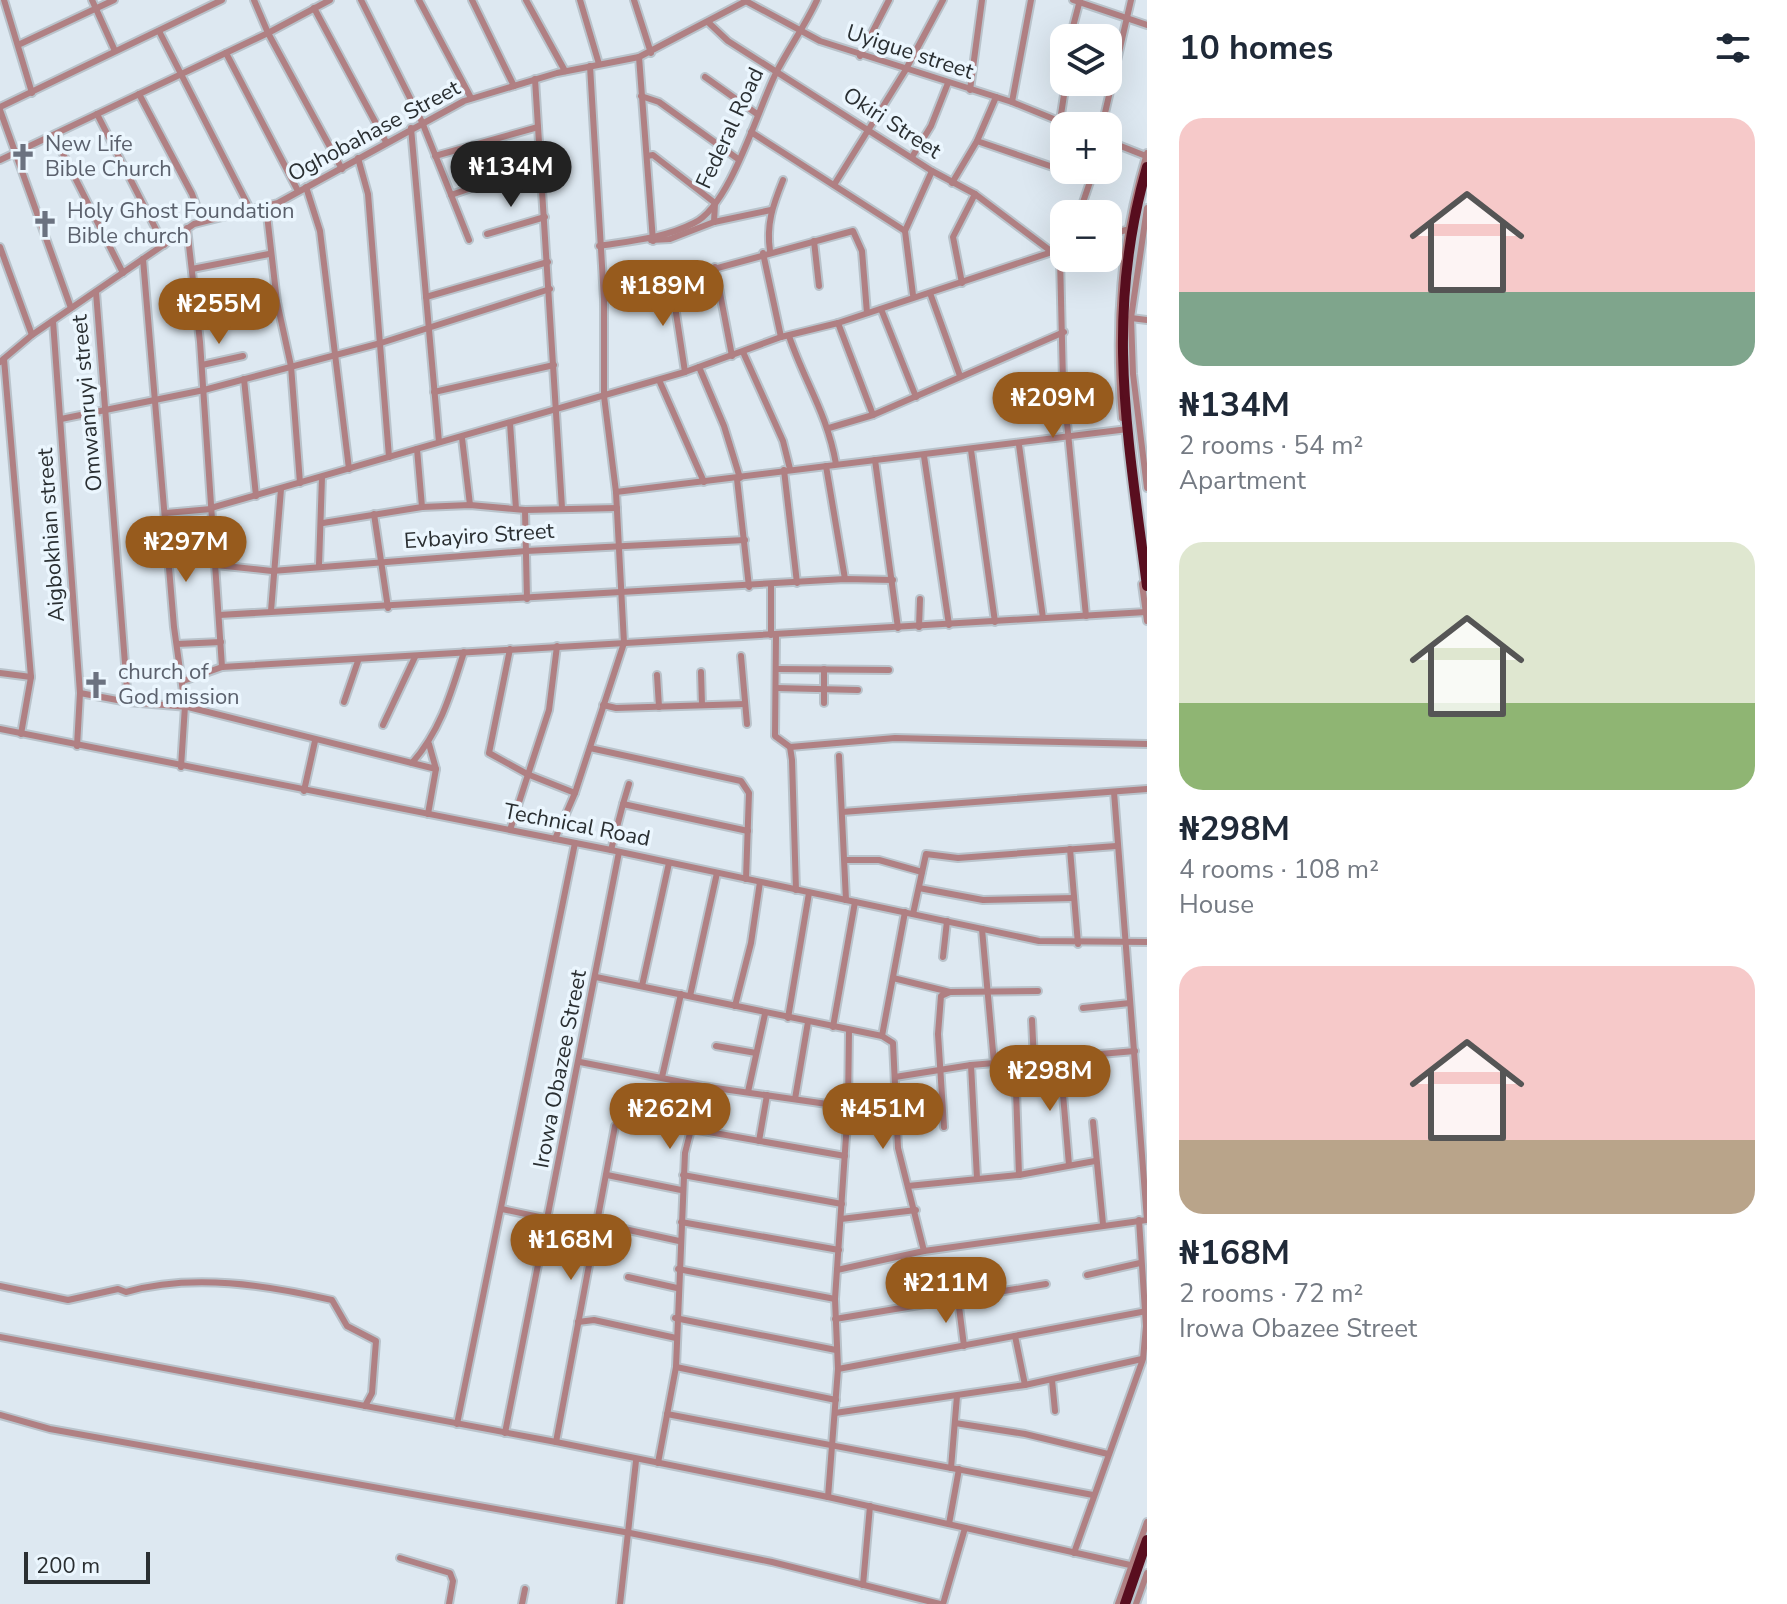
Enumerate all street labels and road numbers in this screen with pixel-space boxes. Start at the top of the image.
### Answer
street label: Uyigue street [843,17,978,87]
street label: Federal Road [689,62,771,194]
street label: Oghobahase Street [283,73,466,189]
street label: Okiri Street [837,80,947,166]
street label: Omwanruyi street [64,313,110,493]
street label: Aigbokhian street [30,447,72,623]
street label: Evbayiro Street [403,516,555,556]
street label: Technical Road [501,796,653,854]
street label: Irowa Obazee Street [526,967,594,1171]

